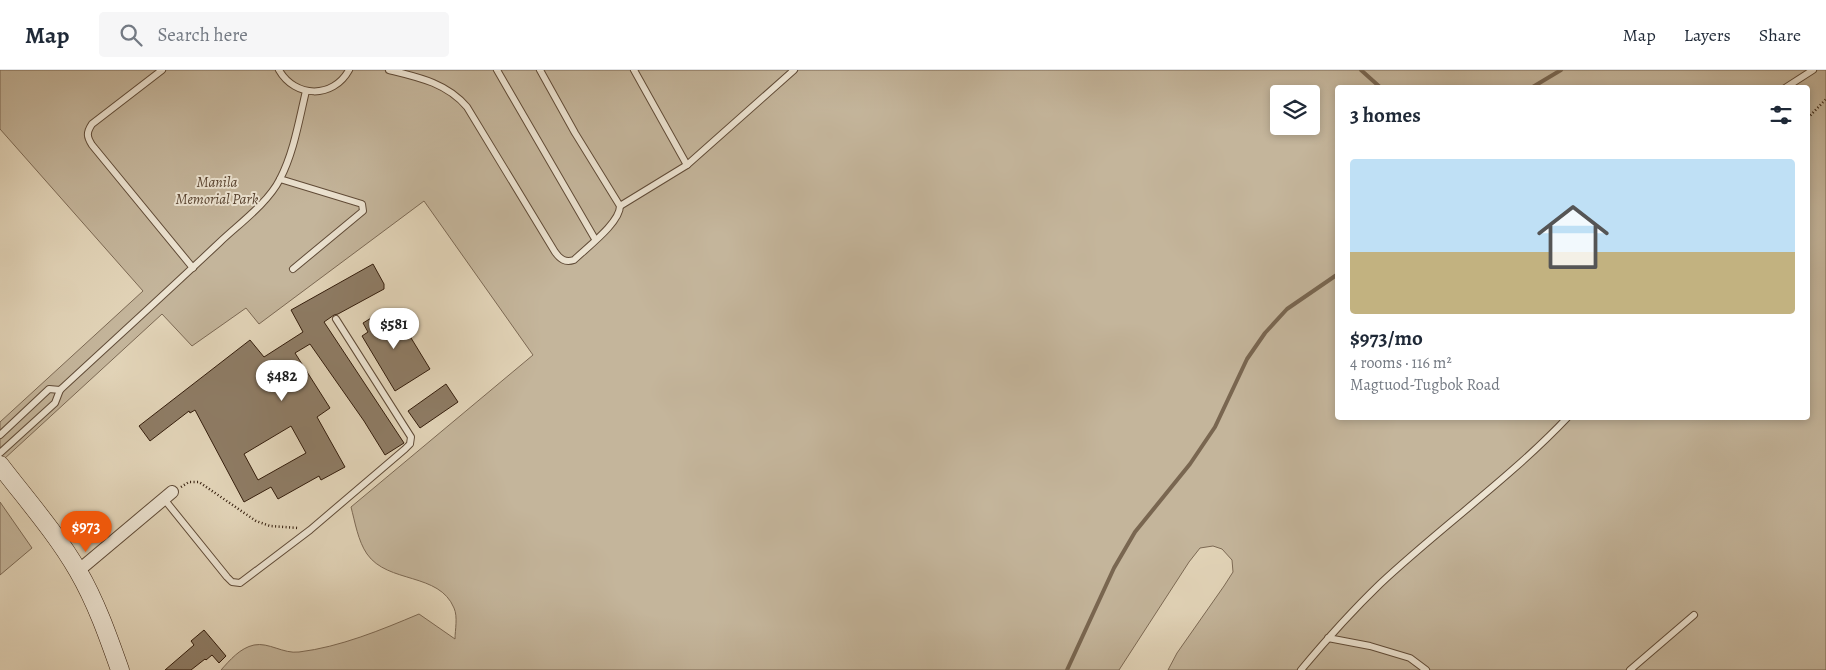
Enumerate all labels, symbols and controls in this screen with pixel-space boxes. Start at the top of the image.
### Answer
search box [99,12,449,57]
text: Map [25,19,69,51]
icon: search [117,21,145,49]
text: Search here [157,22,248,48]
text: Map [1623,23,1656,47]
text: Layers [1684,23,1731,47]
text: Share [1759,23,1801,47]
map controls [1270,85,1320,135]
button: layers [1270,85,1320,135]
text: 3 homes [1350,101,1421,129]
icon: filters [1767,101,1795,129]
park label: Manila Memorial Park [176,172,259,209]
icon: home [1528,192,1618,282]
pin: $581 [364,308,424,350]
text: $581 [380,313,408,335]
text: $973/mo [1350,324,1423,352]
text: 4 rooms · 116 m² [1350,352,1452,374]
pin: $482 [252,360,312,402]
text: $482 [267,365,297,387]
text: Magtuod-Tugbok Road [1350,374,1500,396]
pin: $973 [56,510,116,553]
text: $973 [72,516,100,538]

